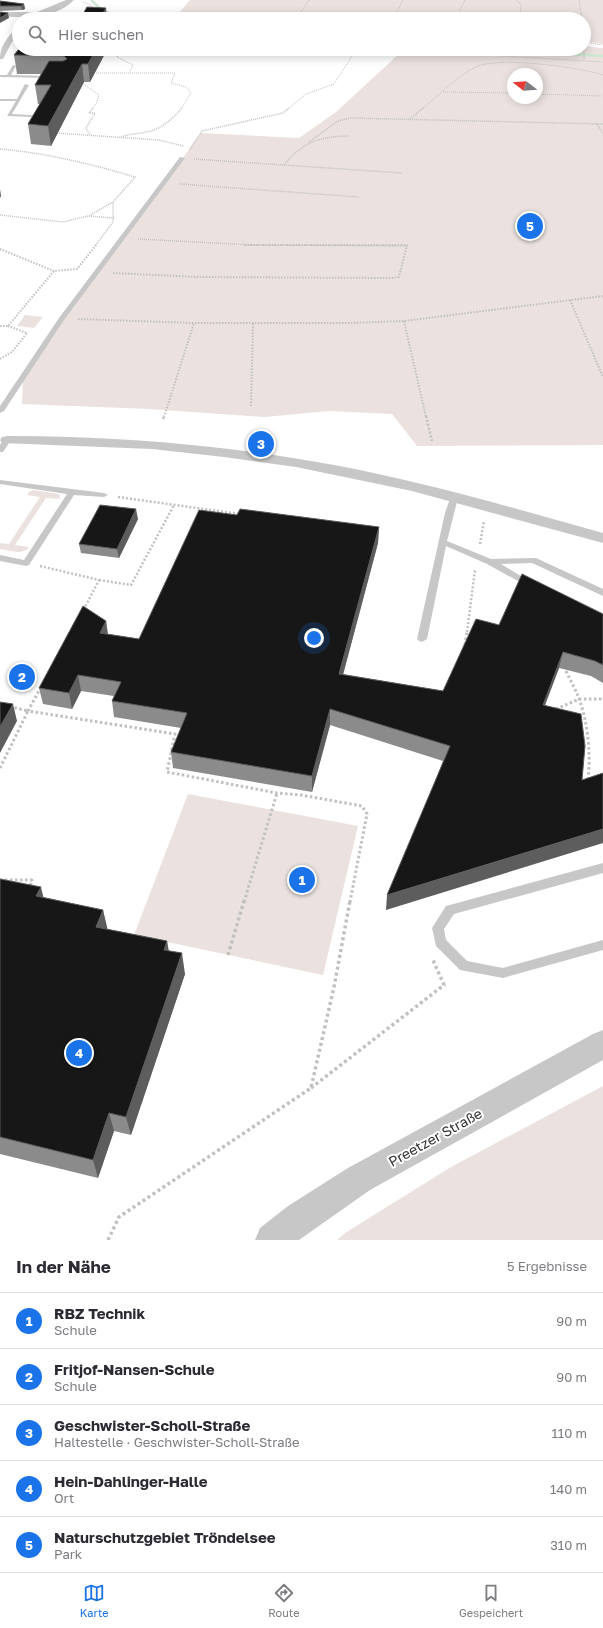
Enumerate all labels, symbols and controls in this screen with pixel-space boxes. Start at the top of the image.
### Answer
search box [12,12,591,56]
icon: search [26,23,48,45]
text: Hier suchen [58,25,144,43]
north arrow [507,68,543,104]
pin: 5 [517,211,543,241]
pin: 3 [248,429,274,459]
your location [304,628,324,648]
pin: 2 [9,662,35,692]
pin: 1 [289,865,315,895]
pin: 4 [66,1038,92,1068]
street label: Preetzer Straße [385,1104,485,1170]
text: In der Nähe [16,1256,111,1277]
text: 5 Ergebnisse [507,1258,587,1274]
text: RBZ Technik [54,1304,145,1322]
text: 1 [26,1313,32,1329]
text: 90 m [556,1313,587,1329]
text: Schule [54,1322,97,1338]
text: Fritjof-Nansen-Schule [54,1360,215,1378]
text: 2 [25,1369,33,1385]
text: 90 m [556,1369,587,1385]
text: Schule [54,1378,97,1394]
text: Geschwister-Scholl-Straße [54,1416,250,1434]
text: 3 [25,1425,33,1441]
text: 110 m [552,1425,587,1441]
text: Haltestelle · Geschwister-Scholl-Straße [54,1434,300,1450]
text: Hein-Dahlinger-Halle [54,1472,208,1490]
text: 4 [25,1481,33,1497]
text: 140 m [550,1481,587,1497]
text: Ort [54,1490,74,1506]
text: Naturschutzgebiet Tröndelsee [54,1528,276,1546]
text: 5 [25,1537,33,1553]
text: 310 m [550,1537,587,1553]
text: Park [54,1546,82,1562]
tab: Karte [80,1582,109,1619]
tab: Route [268,1582,300,1619]
tab: Gespeichert [459,1582,523,1619]

